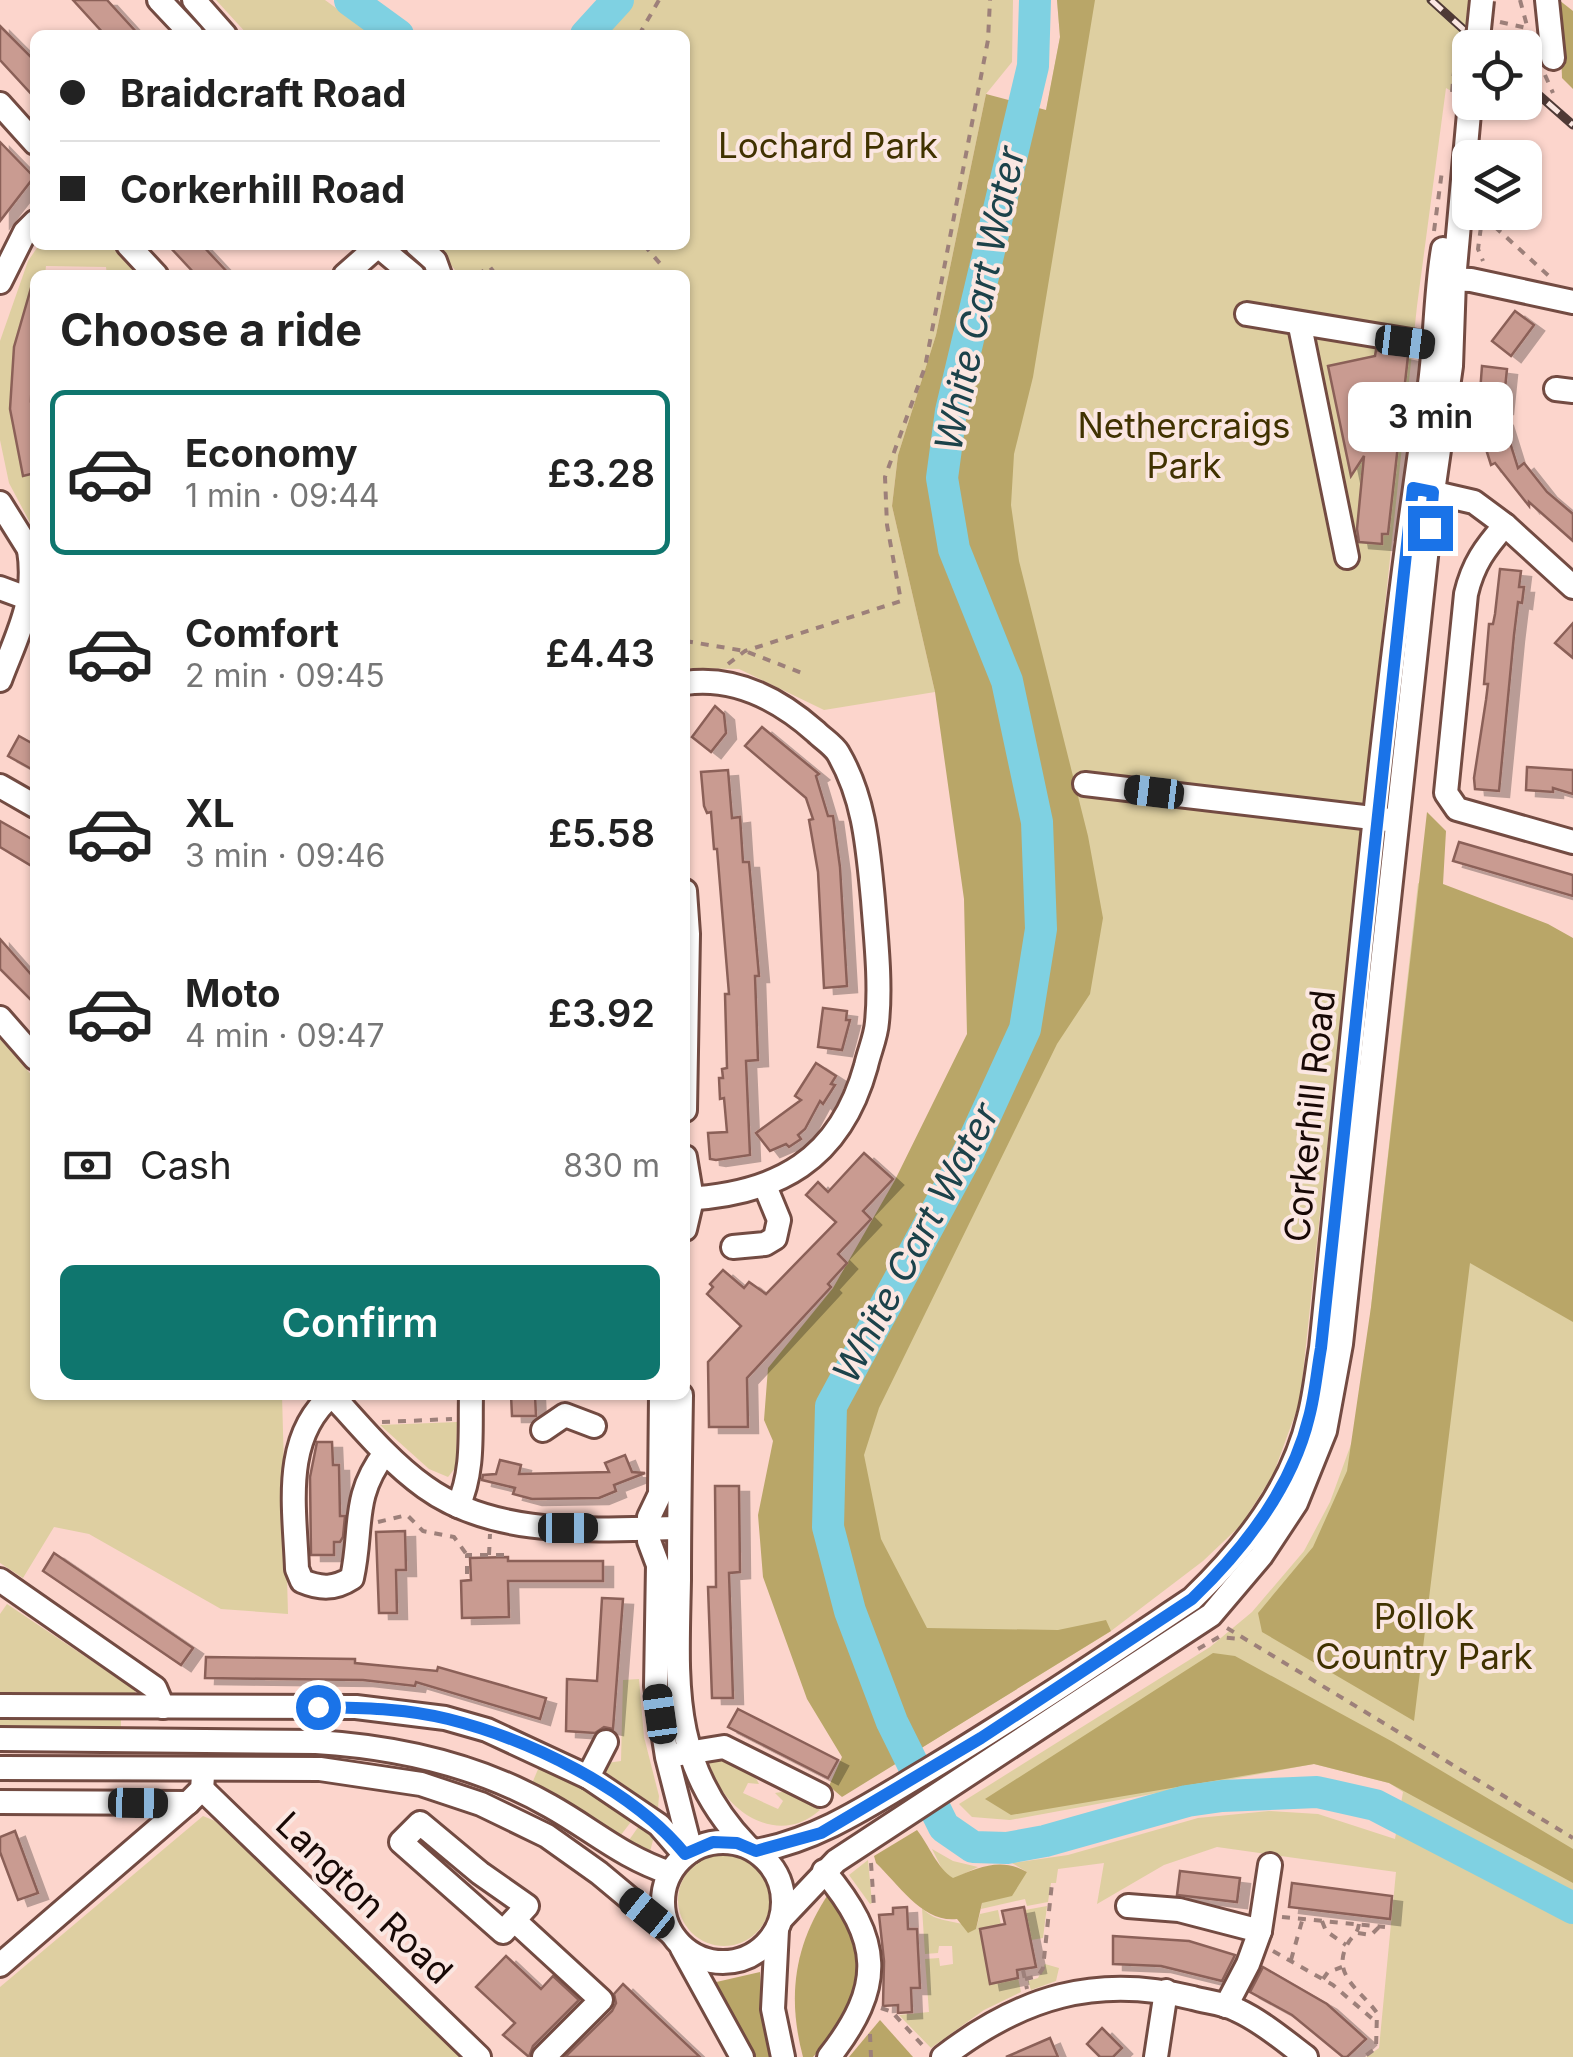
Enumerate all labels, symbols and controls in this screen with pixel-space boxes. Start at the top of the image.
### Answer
map controls [1452,30,1542,230]
button: locate [1452,30,1542,120]
text: Braidcraft Road [120,70,407,116]
park label: Lochard Park [718,124,938,166]
button: layers [1452,140,1542,230]
water label: White Cart Water [924,141,1034,455]
text: Corkerhill Road [120,166,405,212]
text: Choose a ride [60,302,362,357]
car [1373,323,1437,361]
callout: 3 min [1348,383,1512,453]
text: 3 min [1388,397,1473,436]
park label: Nethercraigs Park [1077,404,1291,486]
icon: car [65,428,155,518]
text: Economy [185,430,358,476]
text: £3.28 [548,450,655,496]
text: 1 min · 09:44 [185,476,380,515]
route end [1408,506,1453,551]
icon: car [65,608,155,698]
text: Comfort [185,610,339,656]
text: £4.43 [545,630,655,676]
text: 2 min · 09:45 [185,656,385,695]
car [1122,773,1186,811]
icon: car [65,788,155,878]
text: XL [185,790,235,836]
text: £5.58 [548,810,655,856]
text: 3 min · 09:46 [185,836,385,875]
icon: car [65,968,155,1058]
text: Moto [185,970,281,1016]
street label: Corkerhill Road [1275,988,1343,1244]
text: £3.92 [548,990,655,1036]
text: 4 min · 09:47 [185,1016,385,1055]
water label: White Cart Water [822,1093,1009,1390]
icon: cash [60,1138,115,1193]
text: Cash [140,1142,232,1188]
text: 830 m [563,1146,660,1185]
button: Confirm [60,1265,660,1380]
car [538,1513,598,1543]
park label: Pollok Country Park [1315,1595,1533,1677]
car [641,1682,679,1746]
route start [296,1685,341,1730]
car [108,1787,168,1819]
street label: Langton Road [268,1803,462,1992]
car [614,1882,680,1944]

